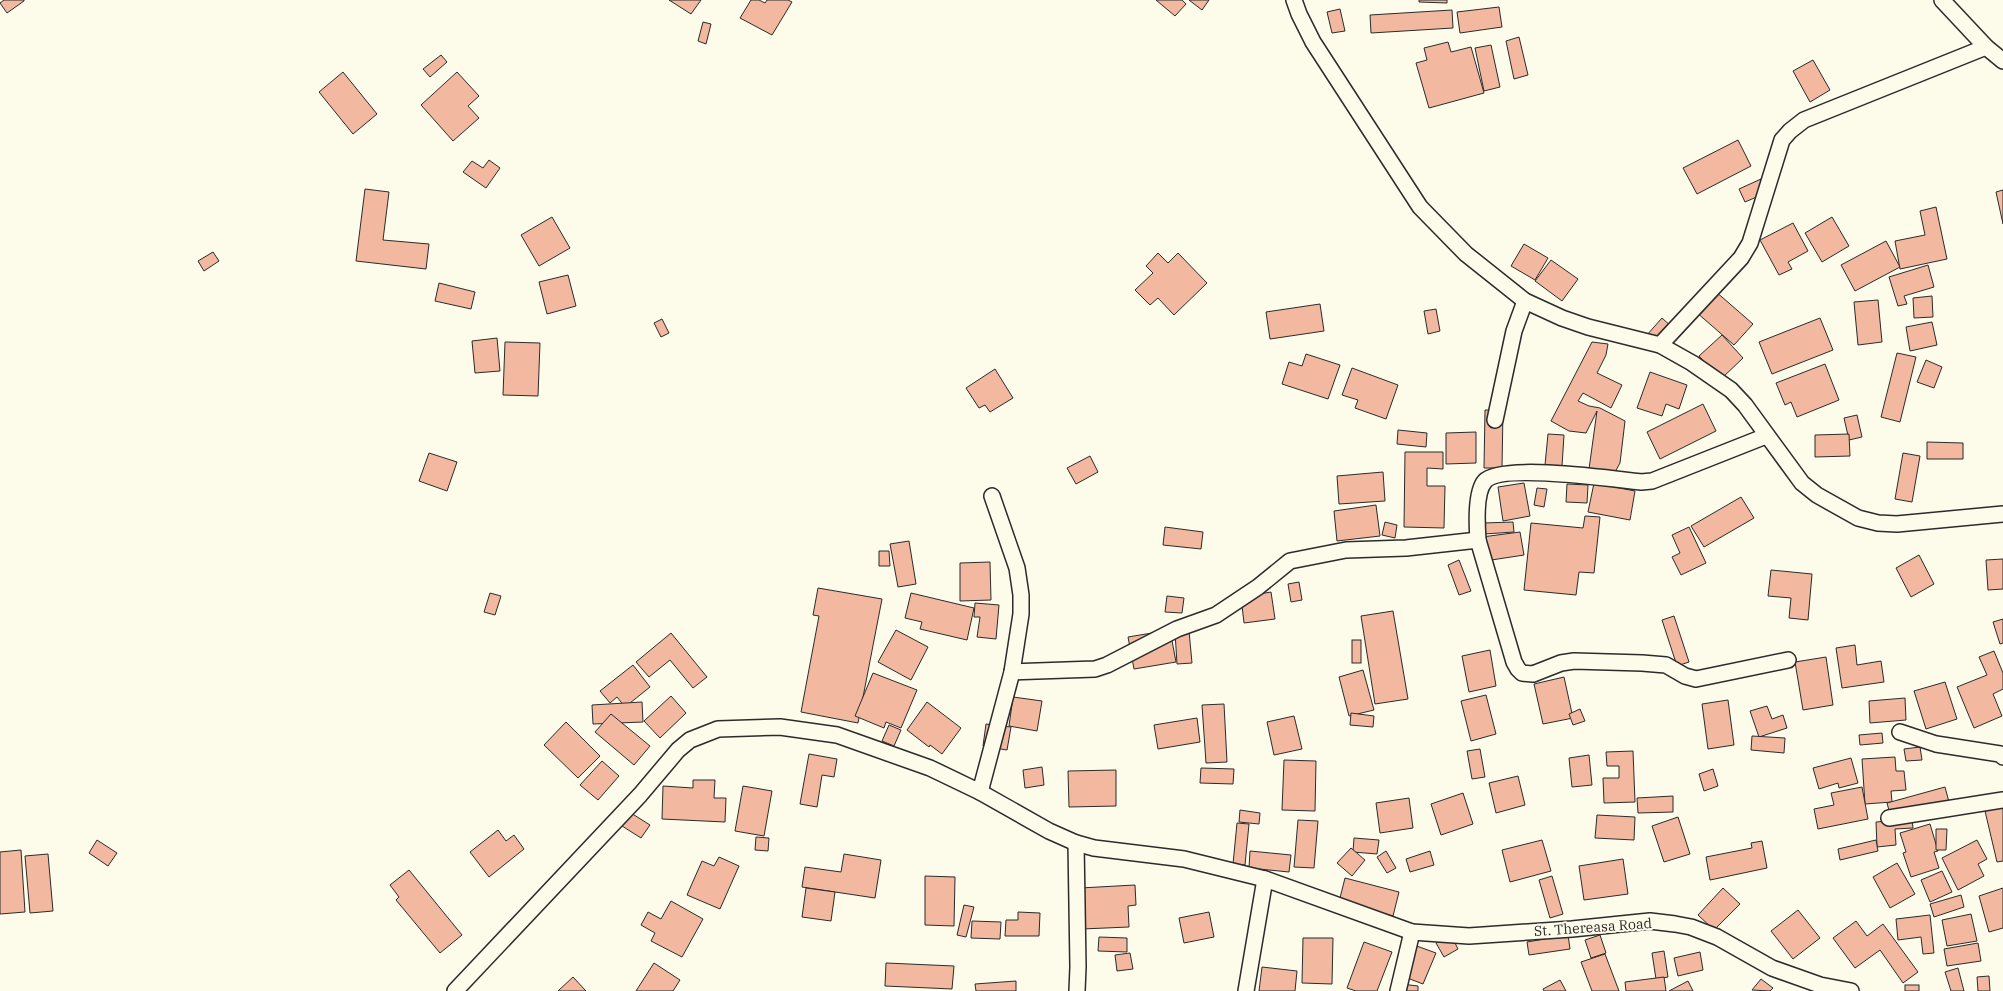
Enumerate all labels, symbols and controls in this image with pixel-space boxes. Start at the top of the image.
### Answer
street label: St. Thereasa Road [1533,914,1653,940]

